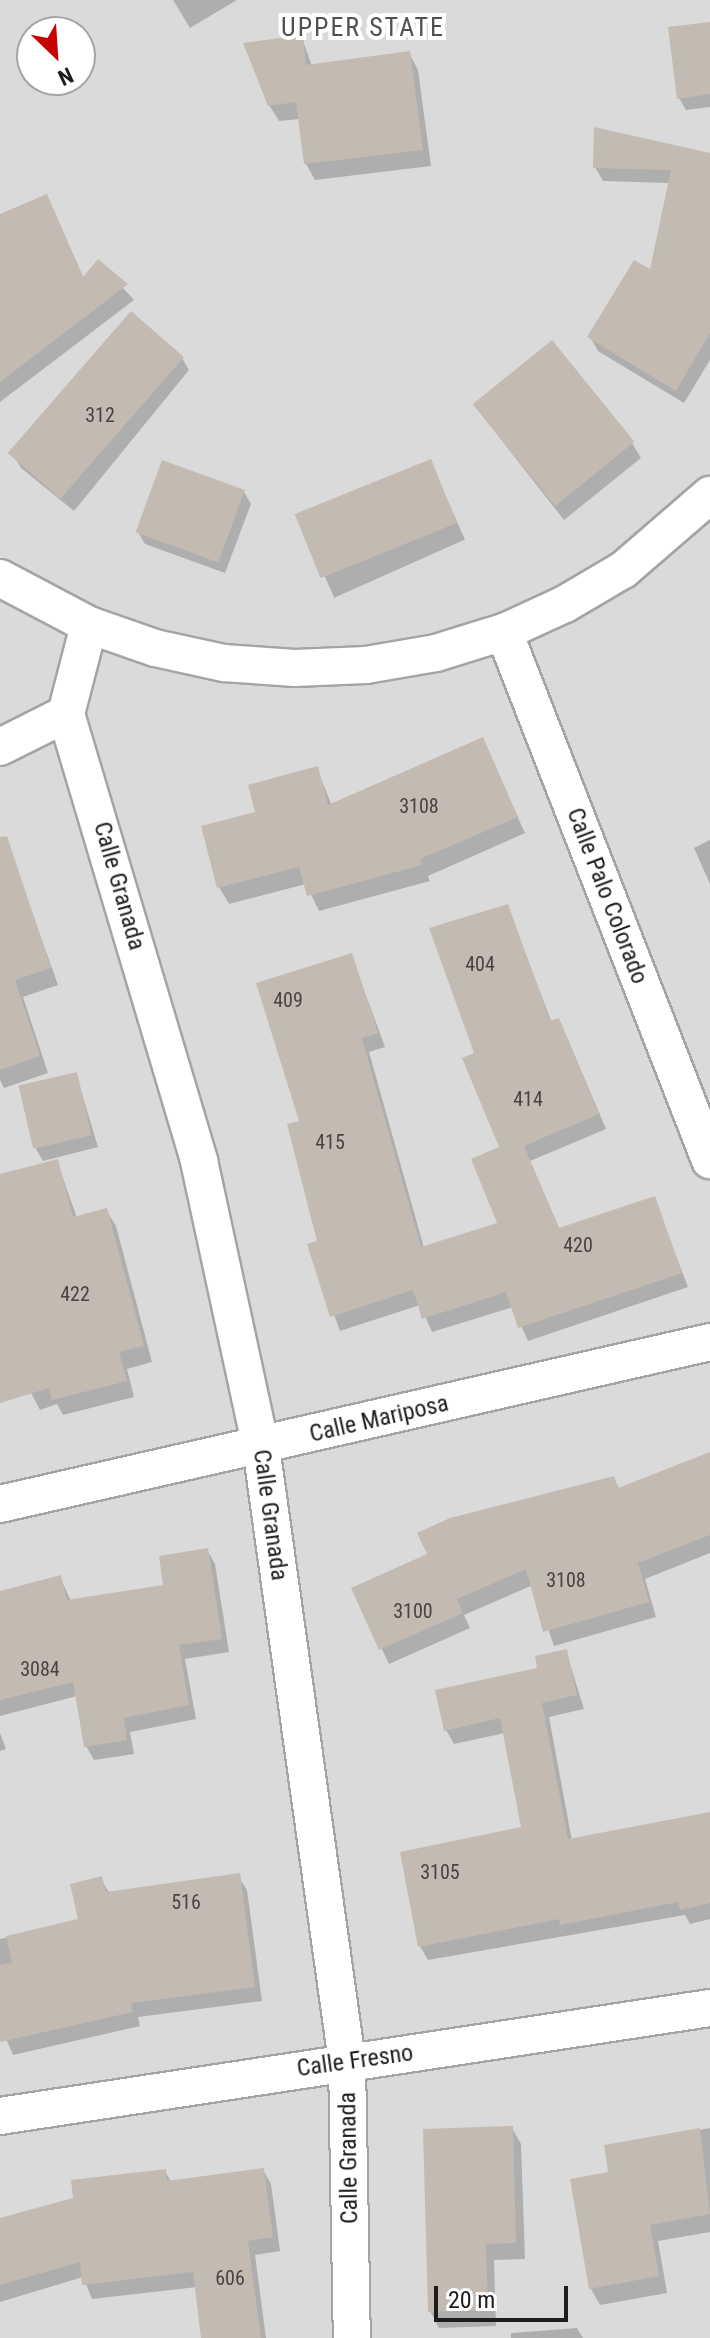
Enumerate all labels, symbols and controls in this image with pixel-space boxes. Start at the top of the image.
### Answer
district label: UPPER STATE [281,12,445,44]
north arrow [16,16,96,96]
text: N [54,62,77,91]
house number: 312 [85,403,115,427]
house number: 3108 [399,794,439,818]
street label: Calle Palo Colorado [560,804,654,988]
street label: Calle Granada [87,819,151,953]
house number: 404 [465,952,495,976]
house number: 409 [273,988,303,1012]
house number: 414 [513,1087,543,1111]
house number: 415 [315,1130,345,1154]
house number: 420 [563,1233,593,1257]
house number: 422 [60,1282,90,1306]
street label: Calle Mariposa [307,1389,451,1449]
street label: Calle Granada [247,1448,293,1582]
house number: 3108 [546,1568,586,1592]
house number: 3100 [393,1599,433,1623]
house number: 3084 [20,1657,60,1681]
house number: 3105 [420,1860,460,1884]
house number: 516 [171,1890,201,1914]
street label: Calle Fresno [295,2039,415,2083]
street label: Calle Granada [333,2092,365,2224]
house number: 606 [215,2266,245,2290]
scale bar [438,2270,572,2320]
text: 20 m [448,2286,495,2314]

